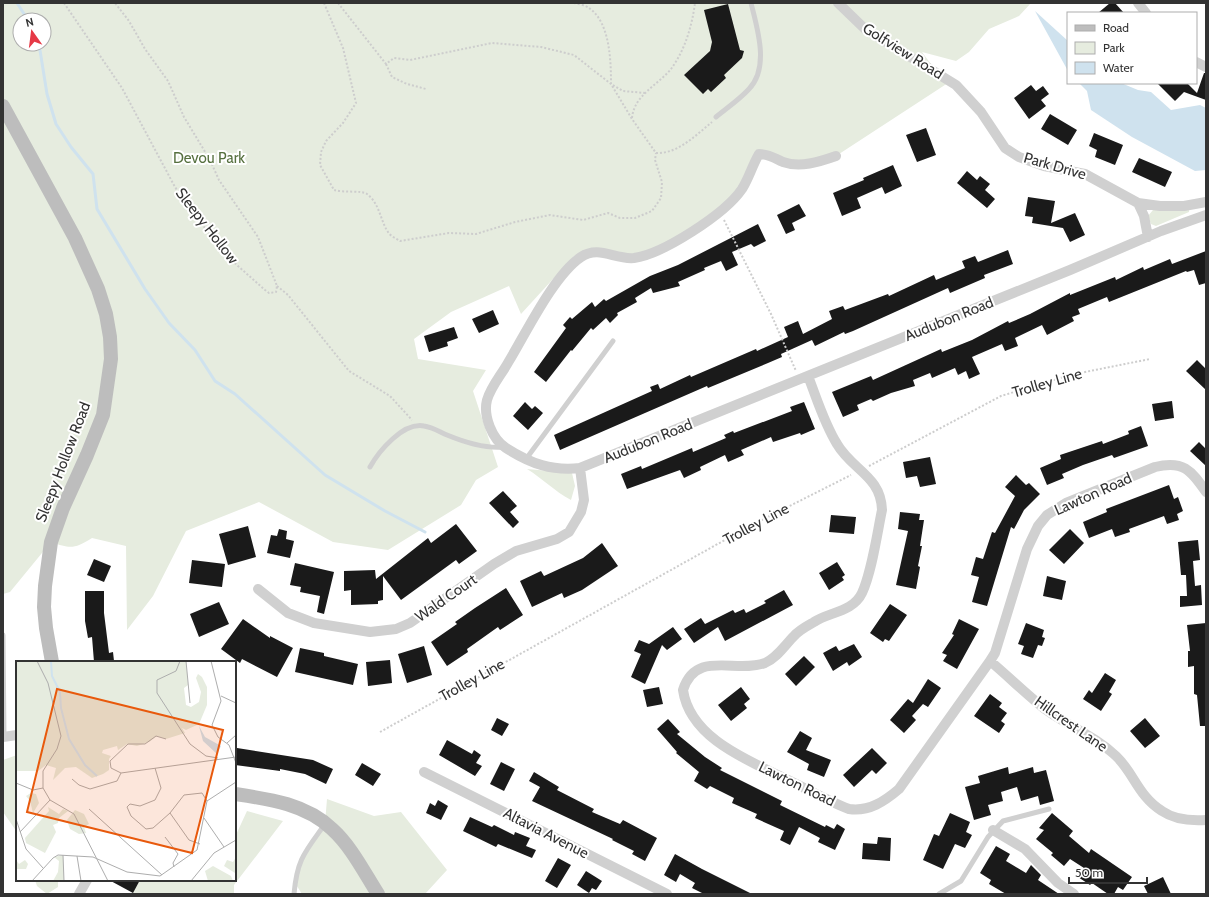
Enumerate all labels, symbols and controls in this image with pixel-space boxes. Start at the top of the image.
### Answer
north arrow [12,12,52,52]
legend [1067,12,1197,84]
text: N [24,15,35,30]
street label: Golfview Road [859,19,947,83]
text: Road [1103,20,1129,35]
text: Park [1103,40,1125,55]
text: Water [1103,60,1134,75]
park label: Devou Park [173,149,245,167]
street label: Park Drive [1022,149,1089,184]
street label: Sleepy Hollow [172,184,242,268]
street label: Audubon Road [902,293,996,345]
street label: Trolley Line [1010,364,1084,402]
street label: Sleepy Hollow Road [32,399,94,525]
street label: Audubon Road [601,415,695,467]
street label: Lawton Road [1051,469,1135,519]
street label: Trolley Line [720,499,792,549]
street label: Wald Court [412,570,480,626]
street label: Trolley Line [436,655,508,705]
inset map [16,661,236,881]
street label: Hillcrest Lane [1031,692,1111,756]
street label: Lawton Road [756,758,838,810]
street label: Altavia Avenue [500,804,592,862]
scale bar [1069,859,1147,885]
text: 50 m [1075,865,1103,880]

